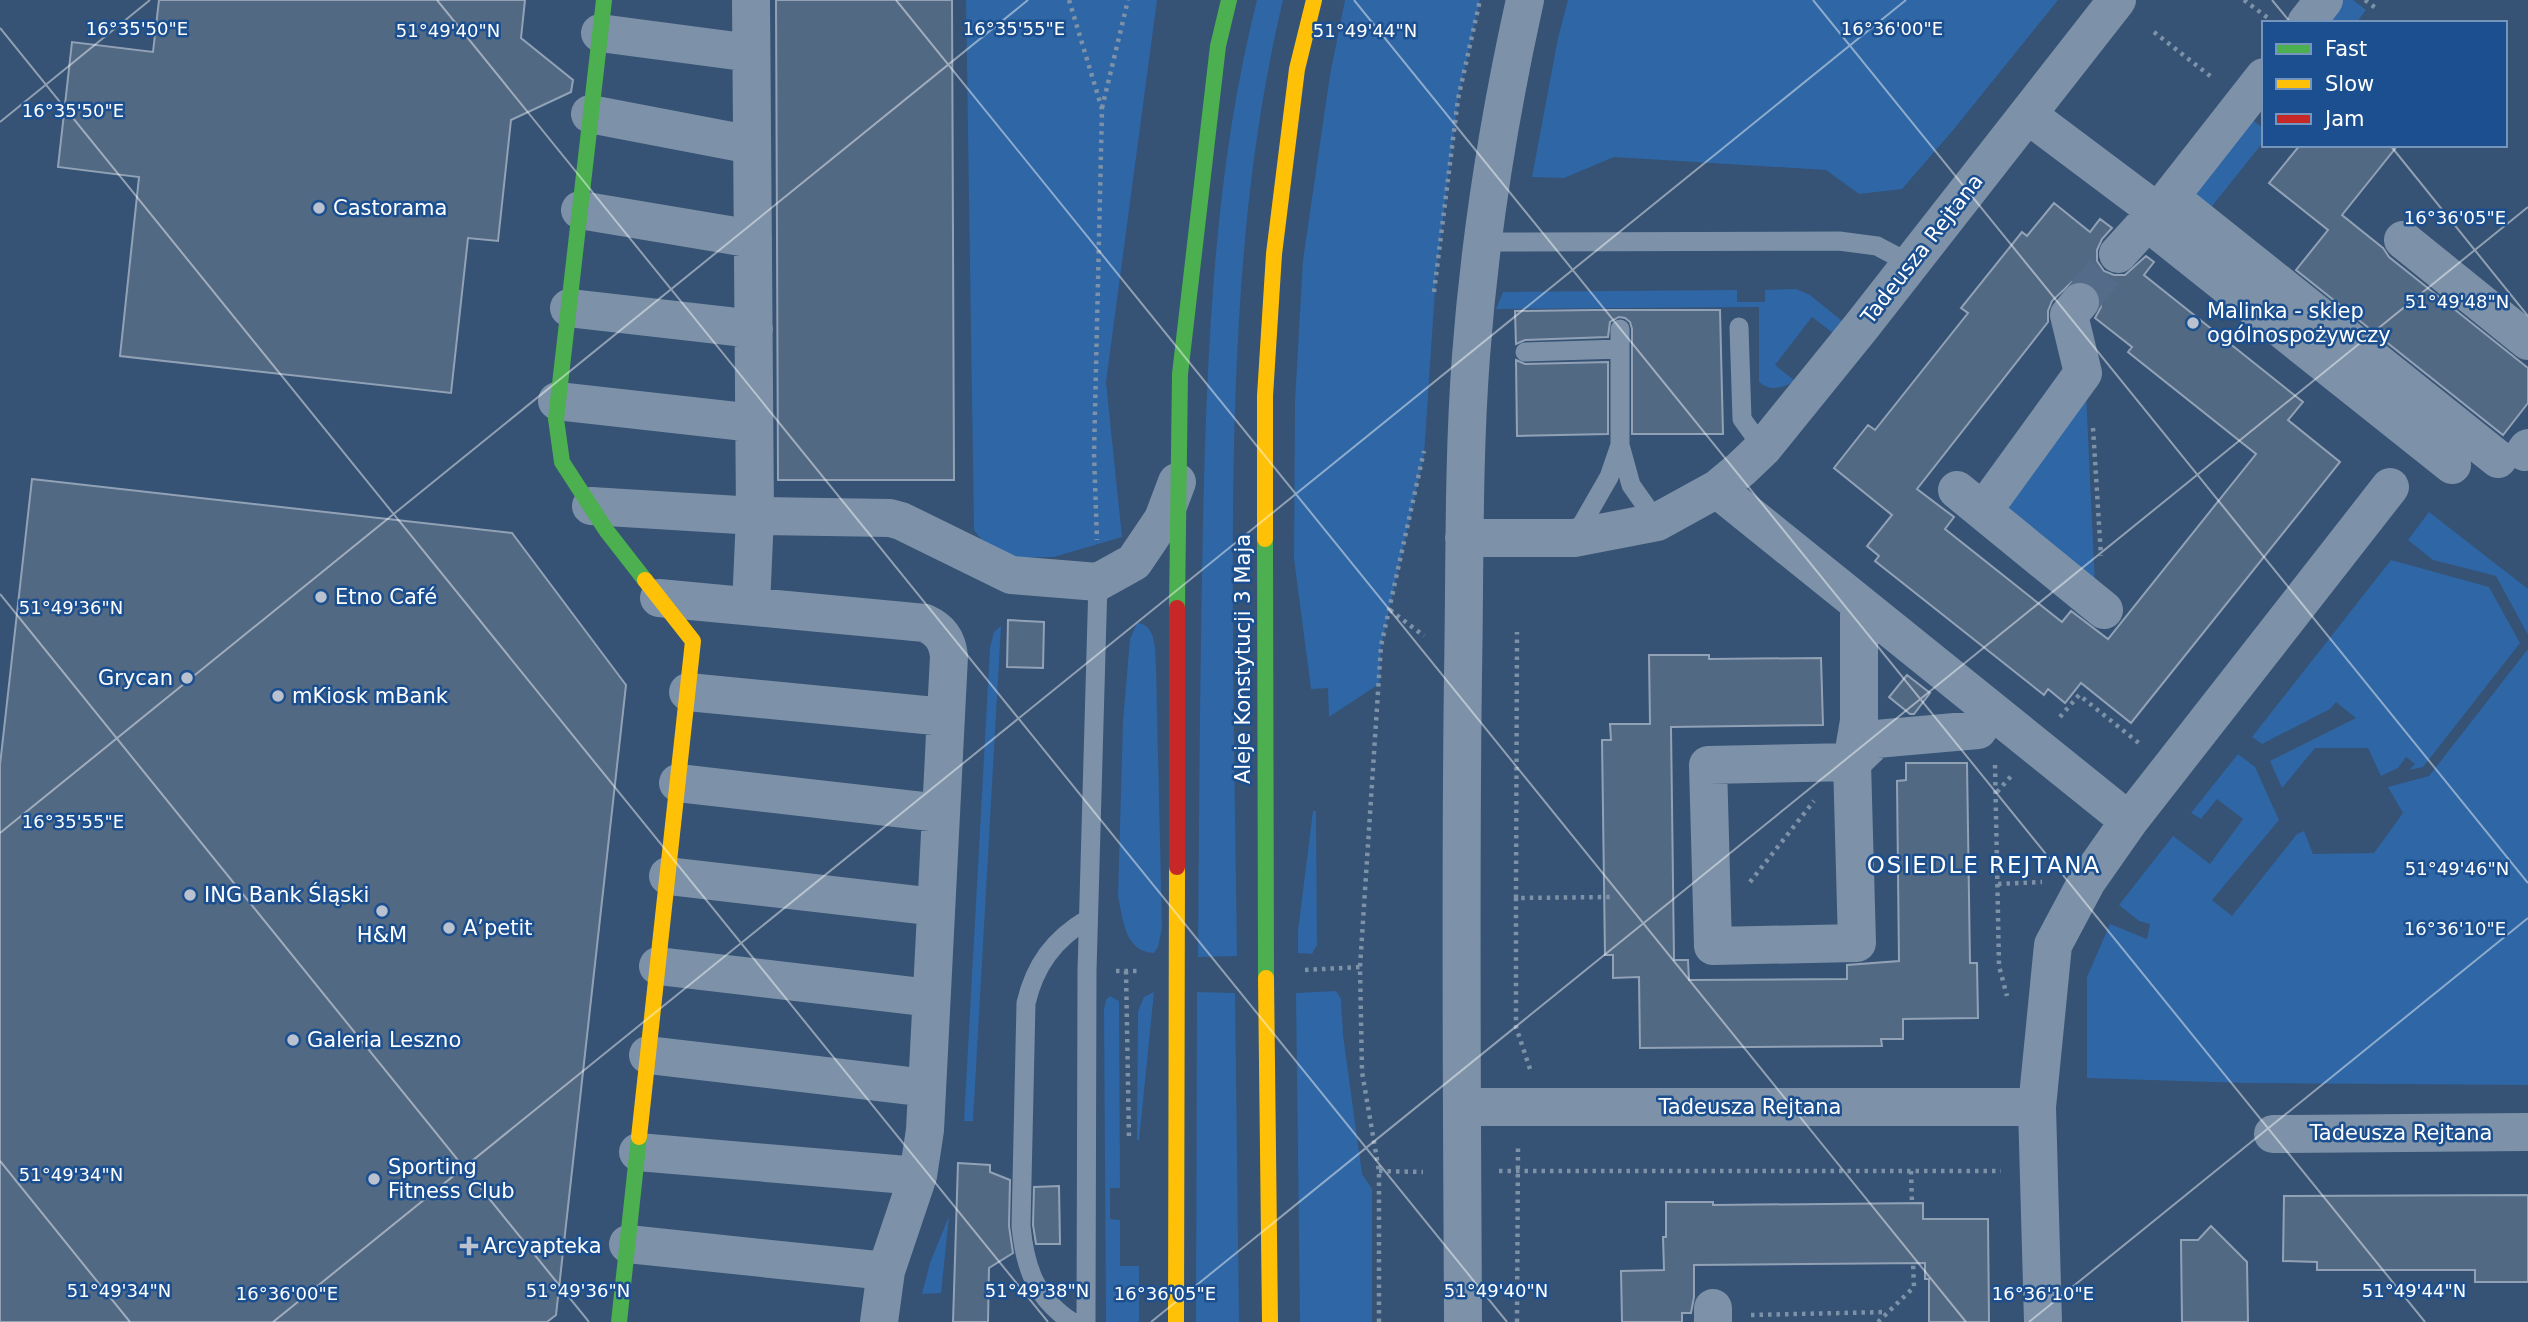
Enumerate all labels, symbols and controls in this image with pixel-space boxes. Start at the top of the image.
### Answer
text: 16°35'50"E [86,18,188,39]
text: 16°35'55"E [963,18,1065,39]
text: 16°36'00"E [1841,18,1943,39]
text: 51°49'40"N [396,20,500,41]
text: 51°49'44"N [1313,20,1417,41]
legend [2262,21,2507,147]
text: Fast [2325,37,2367,61]
text: Slow [2325,72,2374,96]
text: 16°35'50"E [22,100,124,121]
text: Jam [2323,107,2365,131]
street label: Tadeusza Rejtana [1856,170,1988,329]
place label: Castorama [333,196,447,220]
marker: Castorama [311,200,327,216]
text: 16°36'05"E [2404,207,2506,228]
text: 51°49'48"N [2405,291,2509,312]
place label: Malinka - sklep ogólnospożywczy [2207,299,2391,347]
marker: Malinka - sklep ogólnospożywczy [2185,315,2201,331]
street label: Aleje Konstytucji 3 Maja [1231,534,1255,784]
place label: Etno Café [335,585,437,609]
marker: Etno Café [313,589,329,605]
text: 51°49'36"N [19,597,123,618]
place label: Grycan [98,666,173,690]
marker: Grycan [179,670,195,686]
place label: mKiosk mBank [292,684,449,708]
marker: mKiosk mBank [270,688,286,704]
text: 16°35'55"E [22,811,124,832]
district label: OSIEDLE REJTANA [1867,852,2101,878]
text: 51°49'46"N [2405,858,2509,879]
place label: ING Bank Śląski [204,882,369,907]
marker: ING Bank Śląski [182,887,198,903]
marker: H&M [374,903,390,919]
place label: A’petit [463,916,533,940]
text: 16°36'10"E [2404,918,2506,939]
marker: A’petit [441,920,457,936]
place label: H&M [357,923,407,947]
place label: Galeria Leszno [307,1028,461,1052]
marker: Galeria Leszno [285,1032,301,1048]
street label: Tadeusza Rejtana [1658,1095,1841,1119]
street label: Tadeusza Rejtana [2309,1121,2492,1145]
place label: Sporting Fitness Club [388,1155,515,1203]
text: 51°49'34"N [19,1164,123,1185]
marker: Sporting Fitness Club [366,1171,382,1187]
place label: Arcyapteka [483,1234,602,1258]
marker: Arcyapteka [461,1238,477,1254]
text: 51°49'34"N [67,1280,171,1301]
text: 51°49'36"N [526,1280,630,1301]
text: 51°49'38"N [985,1280,1089,1301]
text: 51°49'40"N [1444,1280,1548,1301]
text: 51°49'44"N [2362,1280,2466,1301]
text: 16°36'00"E [236,1283,338,1304]
text: 16°36'05"E [1114,1283,1216,1304]
text: 16°36'10"E [1992,1283,2094,1304]

